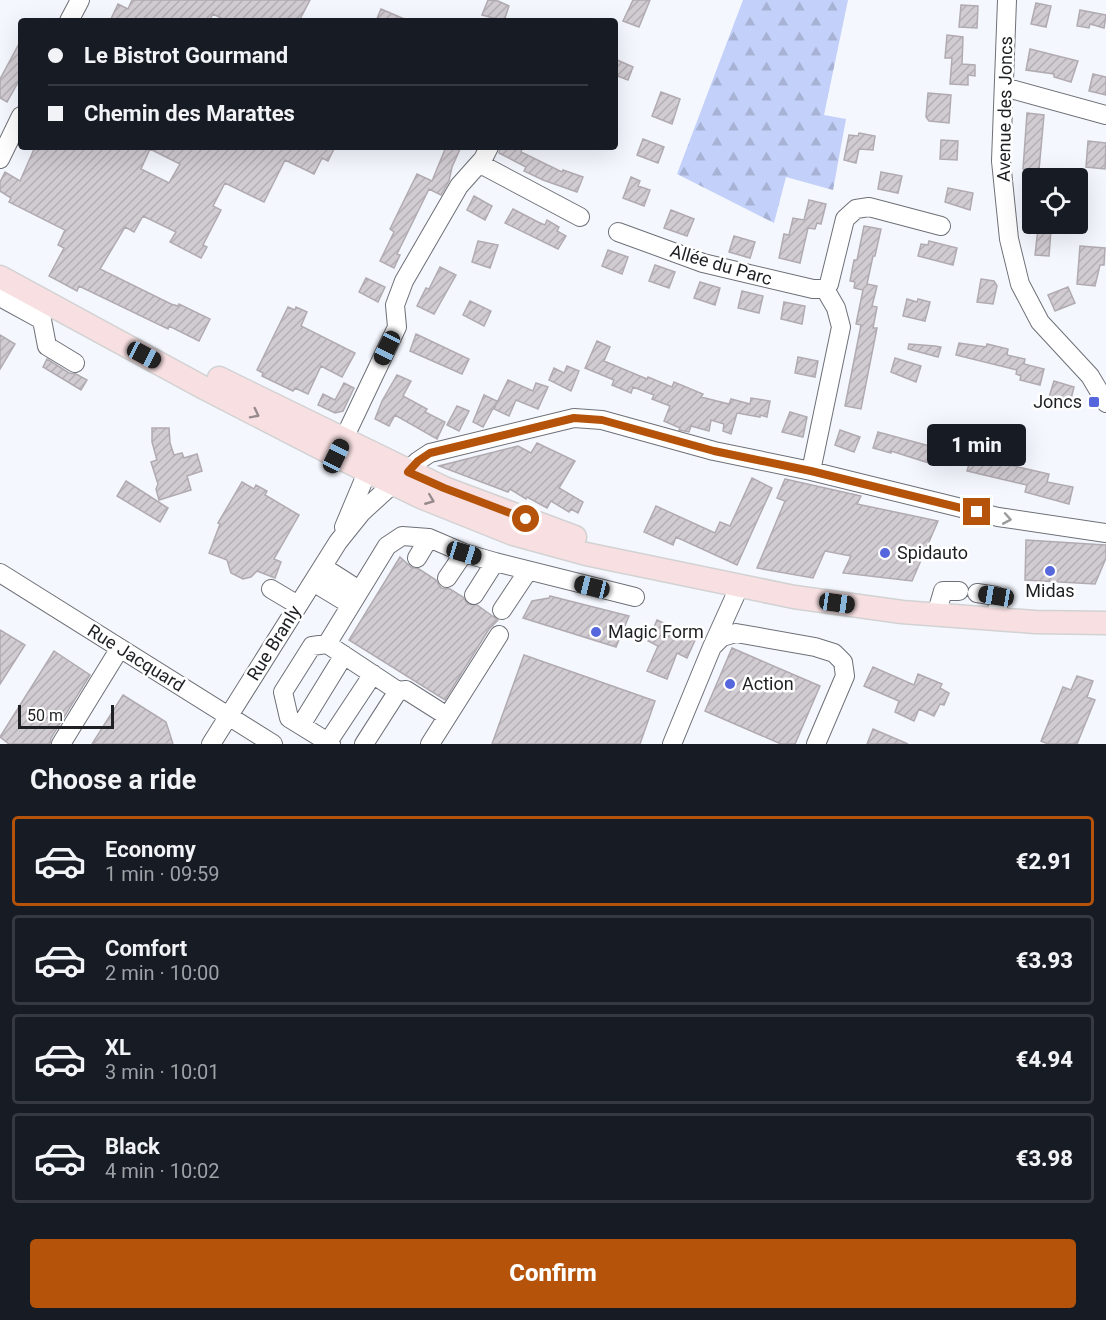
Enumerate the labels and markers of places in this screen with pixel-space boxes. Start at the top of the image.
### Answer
place label: Joncs [1033,391,1082,412]
marker: Joncs [1087,395,1101,409]
place label: Spidauto [897,542,968,563]
marker: Spidauto [878,546,892,560]
marker: Midas [1043,564,1057,578]
place label: Midas [1025,580,1075,601]
place label: Magic Form [608,621,704,642]
marker: Magic Form [589,625,603,639]
place label: Action [742,673,794,694]
marker: Action [723,677,737,691]

